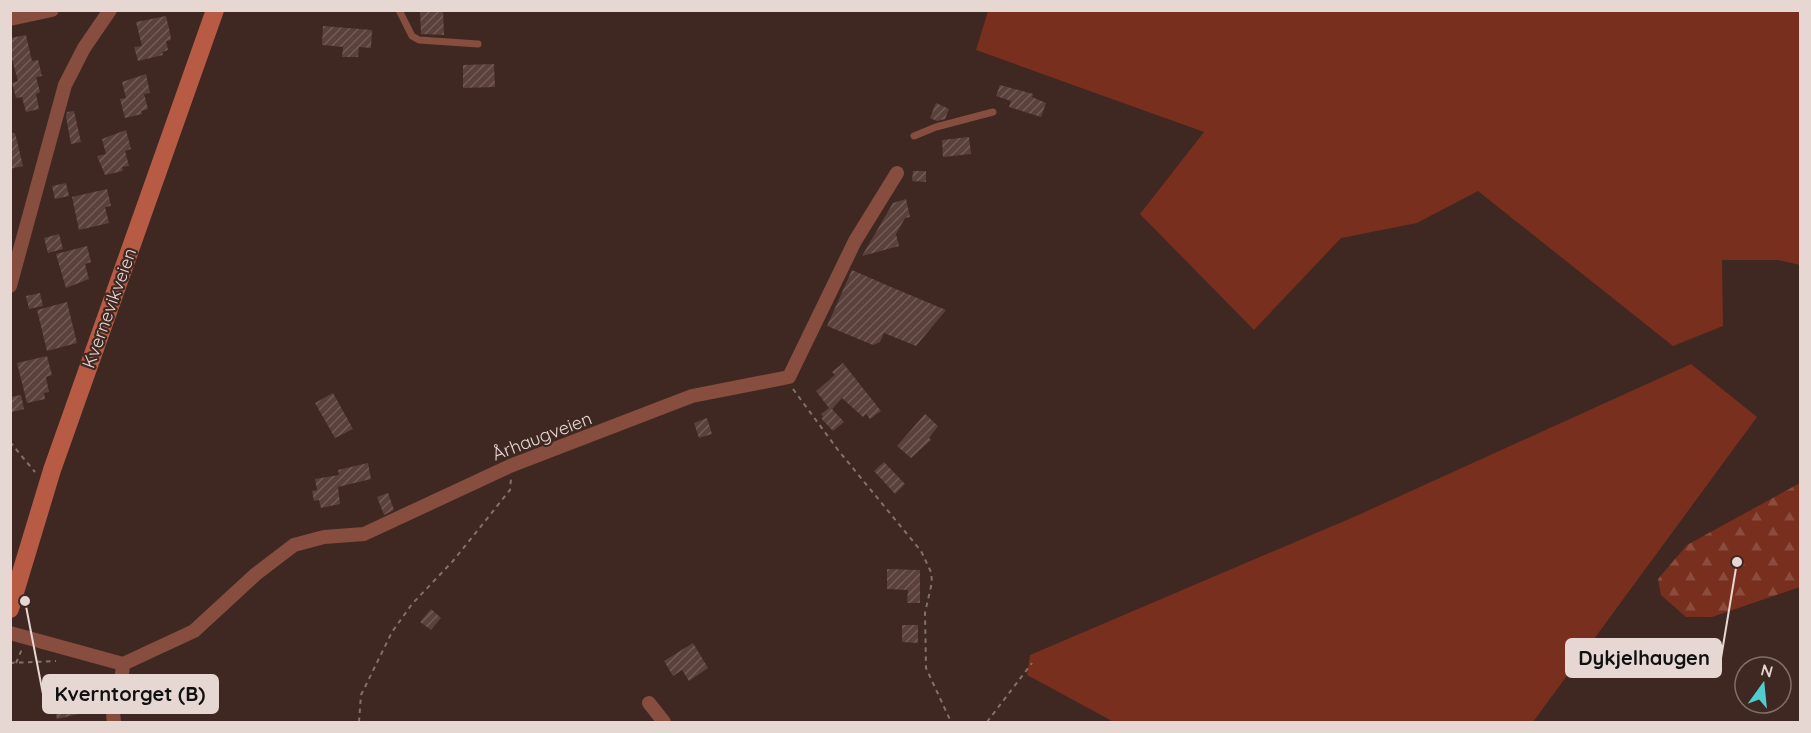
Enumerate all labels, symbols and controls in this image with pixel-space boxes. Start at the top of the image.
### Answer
street label: Kvernevikveien [77,245,141,371]
street label: Århaugveien [489,406,595,466]
callout: Dykjelhaugen [1566,639,1721,677]
text: Dykjelhaugen [1578,645,1710,670]
north arrow [1733,655,1793,715]
text: N [1759,659,1775,682]
callout: Kverntorget (B) [43,675,218,713]
text: Kverntorget (B) [55,681,205,706]

